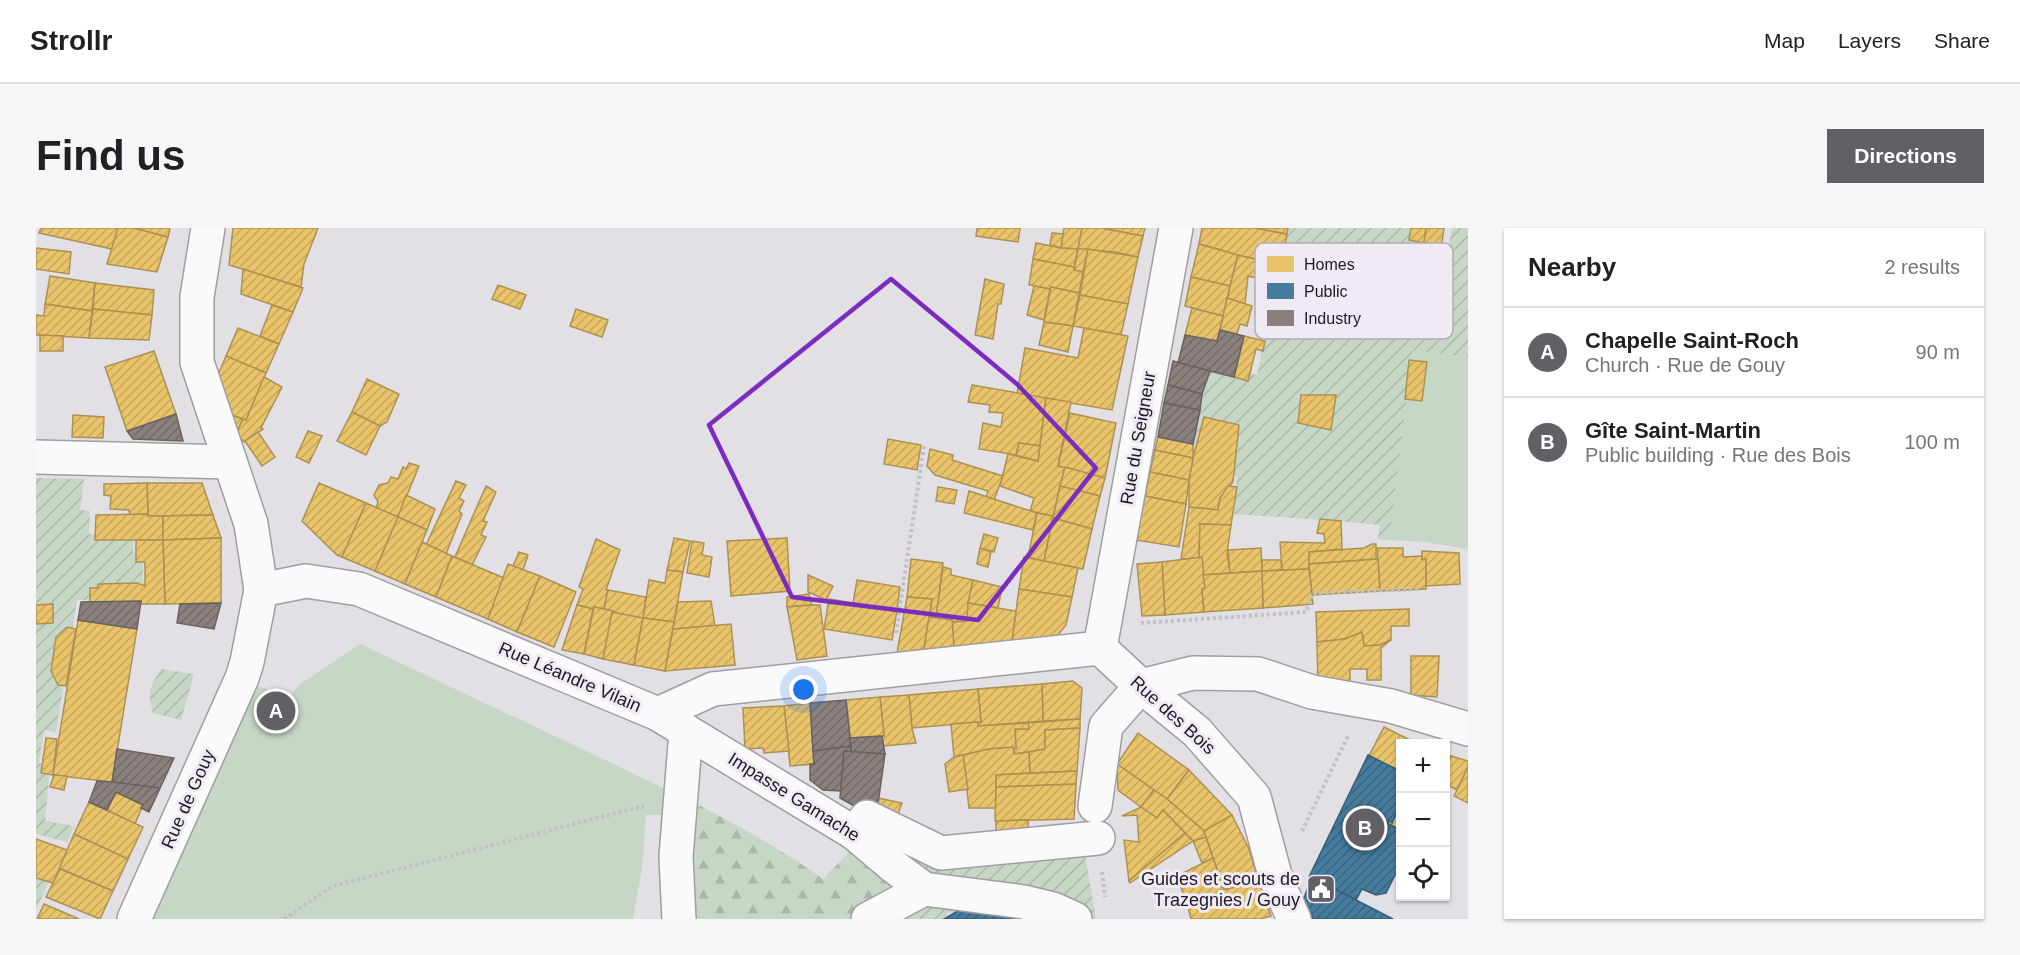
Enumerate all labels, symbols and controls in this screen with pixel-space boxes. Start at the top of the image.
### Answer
text: Strollr [30,25,112,56]
text: Map [1764,29,1805,52]
text: Layers [1838,29,1901,52]
text: Share [1934,29,1990,52]
button: Directions [1827,129,1984,183]
text: Find us [36,132,185,179]
legend [1255,243,1453,339]
text: Nearby [1528,252,1616,282]
text: Homes [1304,256,1355,273]
text: 2 results [1884,256,1960,278]
text: Public [1304,283,1348,300]
text: Industry [1304,310,1361,327]
text: Chapelle Saint-Roch [1585,328,1799,353]
text: A [1540,341,1555,363]
text: 90 m [1916,341,1960,363]
text: Church · Rue de Gouy [1585,354,1785,376]
street label: Rue du Seigneur [1116,370,1160,506]
text: Gîte Saint-Martin [1585,418,1761,443]
text: B [1540,431,1555,453]
text: 100 m [1904,431,1960,453]
text: Public building · Rue des Bois [1585,444,1851,466]
street label: Rue Léandre Vilain [496,638,644,716]
street label: Rue des Bois [1127,672,1219,758]
your location [789,675,818,704]
pin: A [256,688,296,734]
map controls [1396,739,1450,901]
button: + [1396,739,1450,793]
street label: Rue de Gouy [157,746,219,852]
street label: Impasse Gamache [725,748,863,846]
button: − [1396,793,1450,847]
pin: B [1346,806,1384,850]
button: locate [1396,847,1450,901]
place label: Guides et scouts de Trazegnies / Gouy [1141,869,1300,910]
public building icon: Guides et scouts de Trazegnies / Gouy [1305,873,1337,905]

